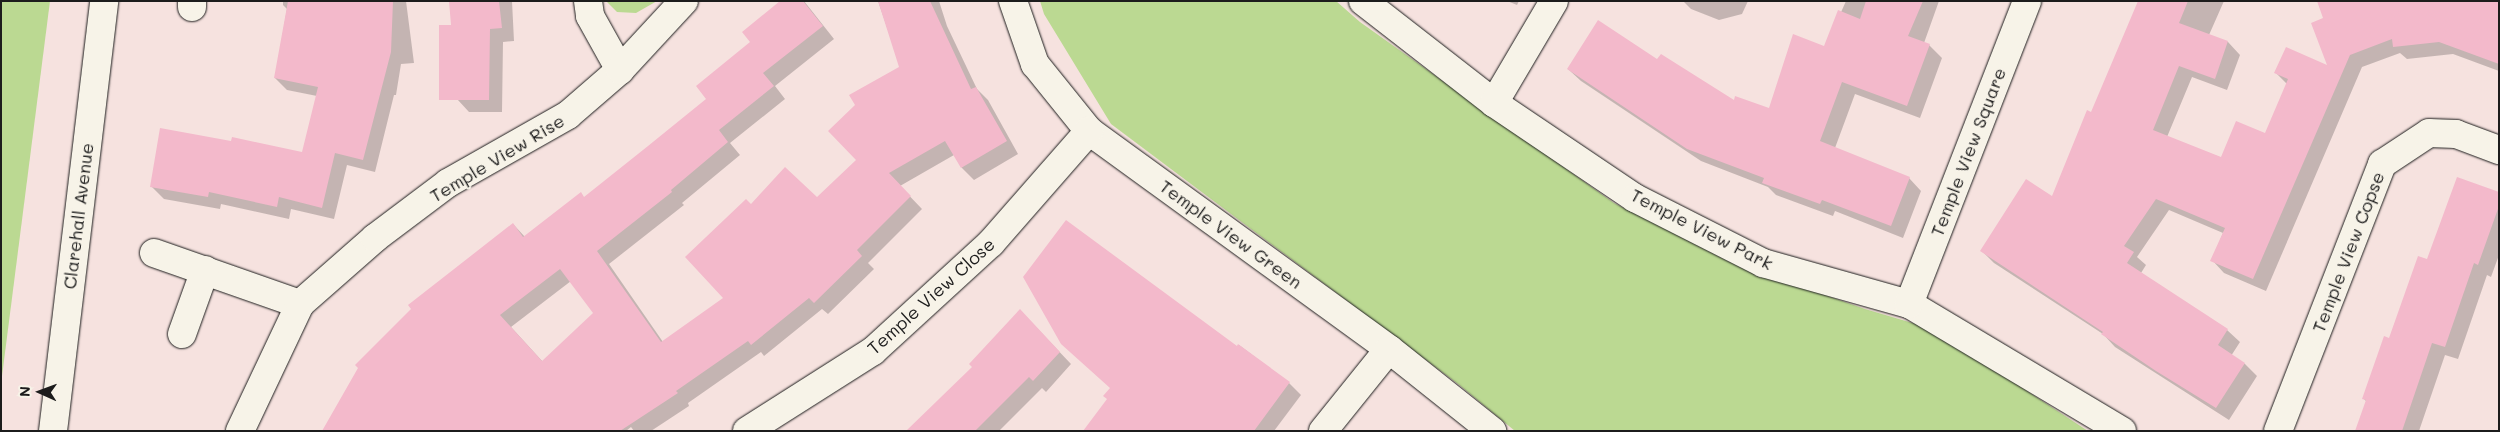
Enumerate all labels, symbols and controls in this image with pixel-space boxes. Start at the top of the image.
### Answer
street label: Temple View Square [1926,65,2010,239]
street label: Temple View Rise [426,109,568,207]
street label: Clarehall Avenue [58,142,98,290]
street label: Temple View Copse [2307,169,2389,335]
street label: Temple View Green [1156,175,1306,293]
street label: Temple View Park [1627,184,1777,274]
street label: Temple View Close [863,233,999,359]
north arrow [15,367,65,417]
text: N [15,386,34,397]

